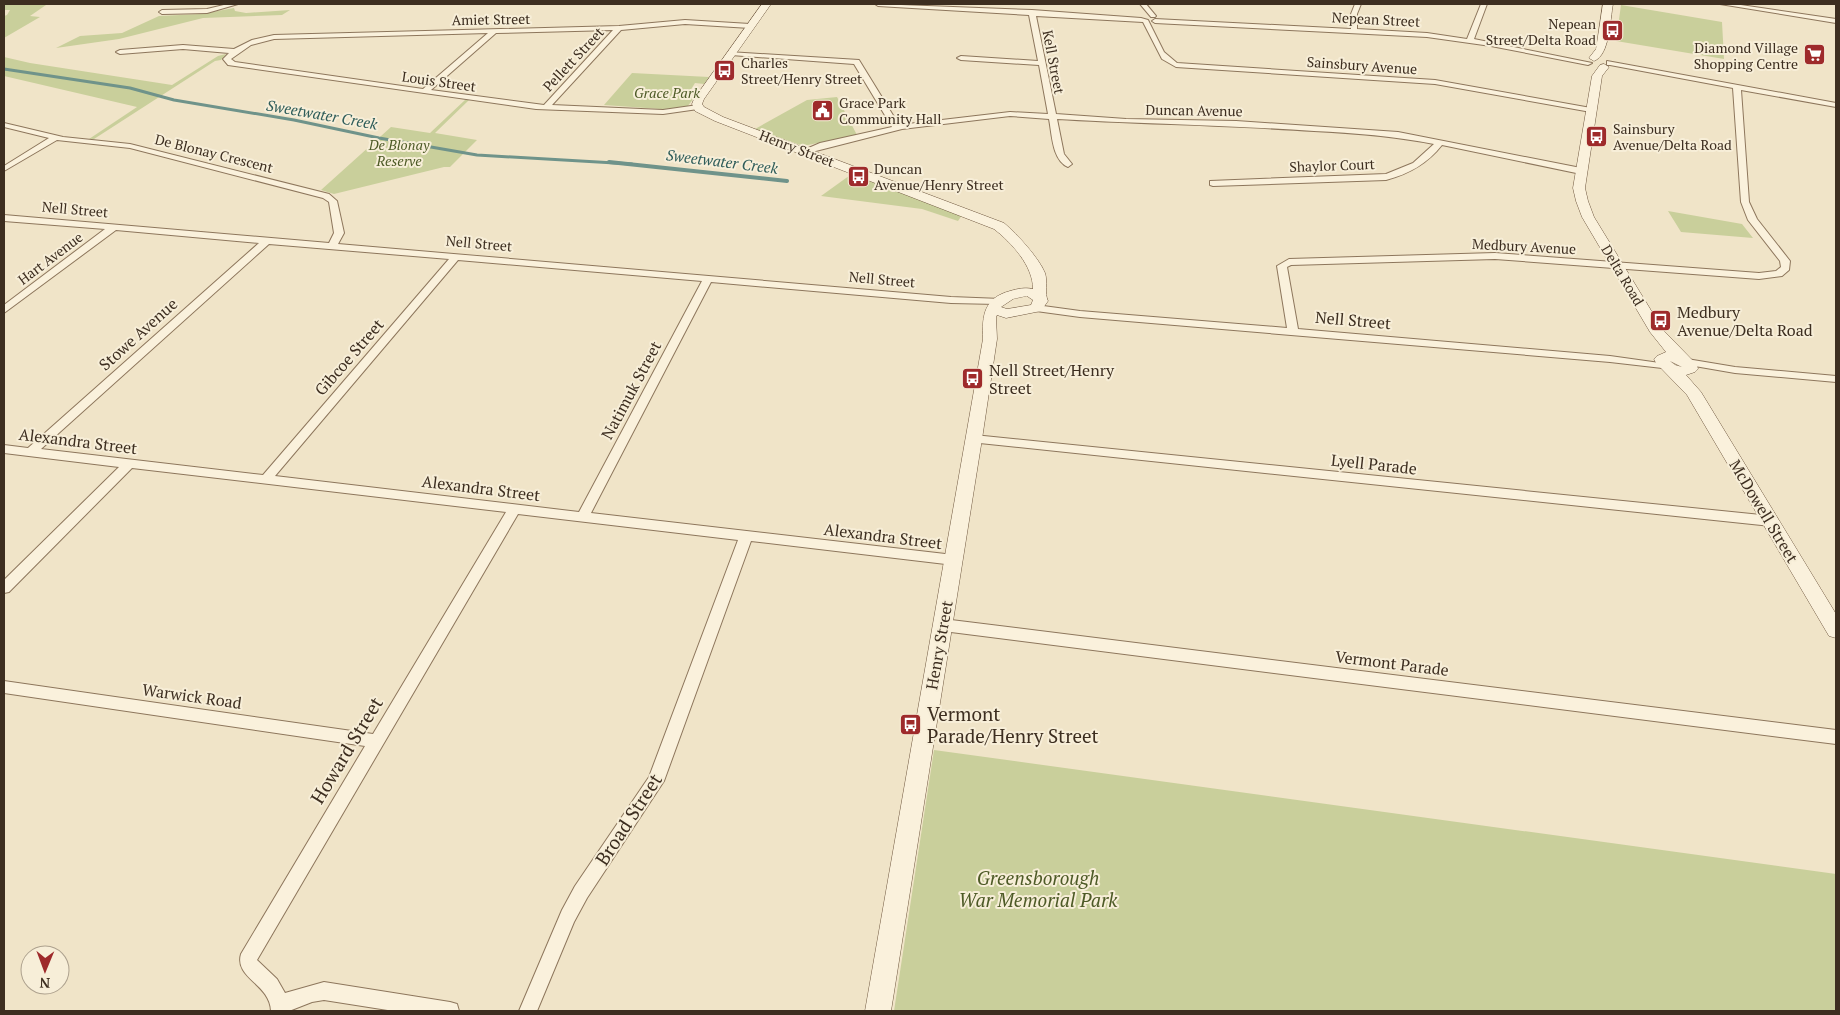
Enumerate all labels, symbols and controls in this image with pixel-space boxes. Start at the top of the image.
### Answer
street label: Nepean Street [1331,7,1421,31]
street label: Amiet Street [451,9,531,29]
place label: Nepean Street/Delta Road [1486,14,1597,49]
bus stop icon: Nepean Street/Delta Road [1600,19,1624,43]
street label: Pellett Street [538,22,608,95]
street label: Kell Street [1039,28,1070,96]
place label: Diamond Village Shopping Centre [1694,38,1798,73]
supermarket icon: Diamond Village Shopping Centre [1802,43,1826,67]
street label: Sainsbury Avenue [1306,52,1418,78]
place label: Charles Street/Henry Street [741,53,863,88]
bus stop icon: Charles Street/Henry Street [713,58,737,82]
street label: Louis Street [401,66,478,96]
park label: Grace Park [634,83,700,102]
place label: Grace Park Community Hall [839,93,942,128]
water label: Sweetwater Creek [265,94,380,134]
public building icon: Grace Park Community Hall [811,98,835,122]
street label: Duncan Avenue [1145,100,1243,120]
place label: Sainsbury Avenue/Delta Road [1613,119,1732,154]
bus stop icon: Sainsbury Avenue/Delta Road [1585,124,1609,148]
street label: Henry Street [757,125,838,171]
street label: De Blonay Crescent [153,129,276,177]
park label: De Blonay Reserve [368,135,430,170]
water label: Sweetwater Creek [665,144,780,178]
street label: Shaylor Court [1289,154,1376,176]
place label: Duncan Avenue/Henry Street [874,159,1004,194]
bus stop icon: Duncan Avenue/Henry Street [846,164,870,188]
street label: Nell Street [41,197,110,221]
street label: Hart Avenue [14,227,86,289]
street label: Nell Street [445,231,514,255]
street label: Medbury Avenue [1471,234,1577,258]
street label: Delta Road [1597,241,1649,309]
street label: Nell Street [848,267,917,291]
street label: Stowe Avenue [94,293,182,375]
place label: Medbury Avenue/Delta Road [1677,301,1813,341]
street label: Nell Street [1314,306,1392,334]
bus stop icon: Medbury Avenue/Delta Road [1649,309,1673,333]
street label: Gibcoe Street [309,314,389,400]
street label: Natimuk Street [596,337,666,443]
place label: Nell Street/Henry Street [989,359,1115,399]
bus stop icon: Nell Street/Henry Street [961,367,985,391]
street label: Alexandra Street [18,423,138,459]
street label: Lyell Parade [1330,449,1418,479]
street label: McDowell Street [1724,455,1804,567]
street label: Alexandra Street [421,470,541,506]
street label: Alexandra Street [823,518,943,554]
street label: Henry Street [920,599,958,691]
street label: Vermont Parade [1334,645,1450,681]
street label: Warwick Road [141,678,243,714]
street label: Howard Street [304,692,388,808]
place label: Vermont Parade/Henry Street [927,701,1099,748]
bus stop icon: Vermont Parade/Henry Street [899,712,923,736]
street label: Broad Street [589,768,667,870]
park label: Greensborough War Memorial Park [959,865,1118,912]
north arrow [20,945,70,995]
text: N [39,974,50,993]

